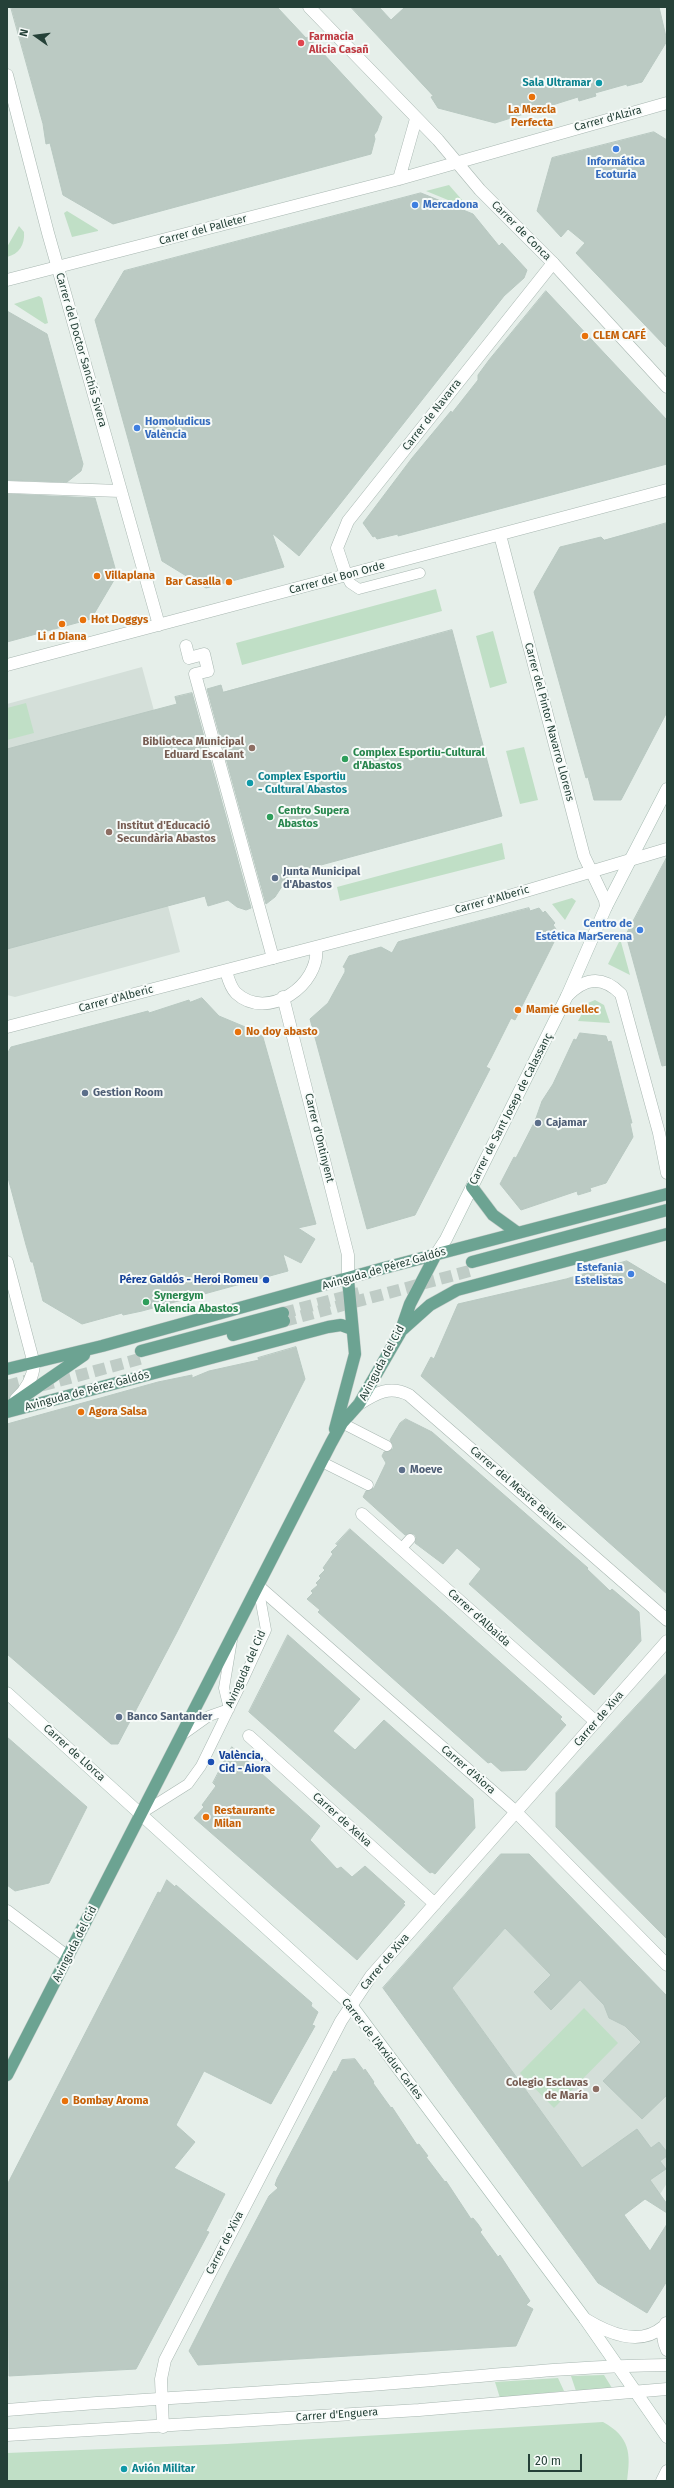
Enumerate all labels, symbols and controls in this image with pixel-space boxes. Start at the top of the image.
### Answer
north arrow [16,16,56,56]
text: N [17,28,31,38]
place label: Farmacia Alicia Casañ [309,30,369,56]
marker: Farmacia Alicia Casañ [296,38,306,48]
place label: Sala Ultramar [522,76,591,90]
marker: Sala Ultramar [594,78,604,88]
marker: La Mezcla Perfecta [527,92,537,102]
place label: La Mezcla Perfecta [508,103,556,129]
street label: Carrer d'Alzira [573,104,643,134]
marker: Informática Ecoturia [611,144,621,154]
place label: Informática Ecoturia [587,155,645,181]
place label: Mercadona [423,198,478,212]
street label: Carrer de Conca [488,198,554,264]
marker: Mercadona [410,200,420,210]
street label: Carrer del Palleter [158,212,248,248]
street label: Carrer del Doctor Sanchís Sivera [53,271,109,429]
place label: CLEM CAFÉ [593,329,646,343]
marker: CLEM CAFÉ [580,331,590,341]
street label: Carrer de Navarra [400,376,464,454]
place label: Homoludicus València [145,415,210,441]
marker: Homoludicus València [132,423,142,433]
street label: Carrer del Bon Orde [288,559,386,597]
place label: Villaplana [105,569,155,583]
marker: Villaplana [92,571,102,581]
place label: Bar Casalla [165,575,221,589]
marker: Bar Casalla [224,577,234,587]
place label: Hot Doggys [91,613,148,627]
marker: Hot Doggys [78,615,88,625]
marker: Li d Diana [57,619,67,629]
place label: Li d Diana [37,630,87,644]
street label: Carrer del Pintor Navarro Llorens [521,641,577,803]
place label: Biblioteca Municipal Eduard Escalant [142,735,244,761]
marker: Biblioteca Municipal Eduard Escalant [247,743,257,753]
place label: Complex Esportiu-Cultural d'Abastos [353,746,485,772]
marker: Complex Esportiu-Cultural d'Abastos [340,754,350,764]
place label: Complex Esportiu - Cultural Abastos [258,770,347,796]
marker: Complex Esportiu - Cultural Abastos [245,778,255,788]
place label: Centro Supera Abastos [278,804,349,830]
marker: Centro Supera Abastos [265,812,275,822]
place label: Institut d'Educació Secundària Abastos [117,819,216,845]
marker: Institut d'Educació Secundària Abastos [104,827,114,837]
place label: Junta Municipal d'Abastos [283,865,360,891]
marker: Junta Municipal d'Abastos [270,873,280,883]
street label: Carrer d'Alberic [453,883,531,917]
place label: Centro de Estética MarSerena [536,917,632,943]
marker: Centro de Estética MarSerena [635,925,645,935]
street label: Carrer d'Alberic [77,983,155,1015]
place label: Mamie Guellec [526,1003,599,1017]
marker: Mamie Guellec [513,1005,523,1015]
place label: No doy abasto [246,1025,318,1039]
marker: No doy abasto [233,1027,243,1037]
street label: Carrer de Sant Josep de Calassanç [467,1031,555,1187]
place label: Gestion Room [93,1086,163,1100]
marker: Gestion Room [80,1088,90,1098]
street label: Carrer d'Ontinyent [302,1092,336,1184]
place label: Cajamar [546,1116,587,1130]
marker: Cajamar [533,1118,543,1128]
street label: Avinguda de Pérez Galdós [321,1245,447,1293]
place label: Estefania Estelistas [575,1261,623,1287]
marker: Estefania Estelistas [626,1269,636,1279]
place label: Pérez Galdós - Heroi Romeu [119,1273,258,1287]
marker: Pérez Galdós - Heroi Romeu [261,1275,271,1285]
place label: Synergym Valencia Abastos [154,1289,238,1315]
marker: Synergym Valencia Abastos [141,1297,151,1307]
street label: Avinguda del Cid [357,1323,407,1403]
street label: Avinguda de Pérez Galdós [23,1368,151,1414]
place label: Agora Salsa [89,1405,147,1419]
marker: Agora Salsa [76,1407,86,1417]
street label: Carrer del Mestre Bellver [467,1444,569,1534]
place label: Moeve [410,1463,443,1477]
marker: Moeve [397,1465,407,1475]
street label: Carrer d'Albaida [445,1586,513,1650]
street label: Avinguda del Cid [223,1628,269,1710]
street label: Carrer de Xiva [571,1689,627,1749]
place label: Banco Santander [127,1710,212,1724]
marker: Banco Santander [114,1712,124,1722]
street label: Carrer de Llorca [40,1722,108,1784]
street label: Carrer d'Aiora [438,1743,498,1797]
place label: València, Cid - Aiora [219,1749,271,1775]
marker: València, Cid - Aiora [206,1757,216,1767]
street label: Carrer de Xelva [310,1790,374,1850]
place label: Restaurante Milan [214,1804,275,1830]
marker: Restaurante Milan [201,1812,211,1822]
street label: Avinguda del Cid [50,1904,100,1984]
street label: Carrer de Xiva [358,1931,412,1993]
street label: Carrer de l'Arxiduc Carles [338,1996,426,2102]
place label: Colegio Esclavas de María [506,2076,588,2102]
marker: Colegio Esclavas de María [591,2084,601,2094]
place label: Bombay Aroma [73,2094,148,2108]
marker: Bombay Aroma [60,2096,70,2106]
street label: Carrer de Xiva [203,2209,247,2277]
street label: Carrer d'Enguera [295,2406,379,2424]
scale bar [530,2446,584,2472]
text: 20 m [535,2454,561,2468]
place label: Avión Militar [132,2462,195,2476]
marker: Avión Militar [119,2464,129,2474]

